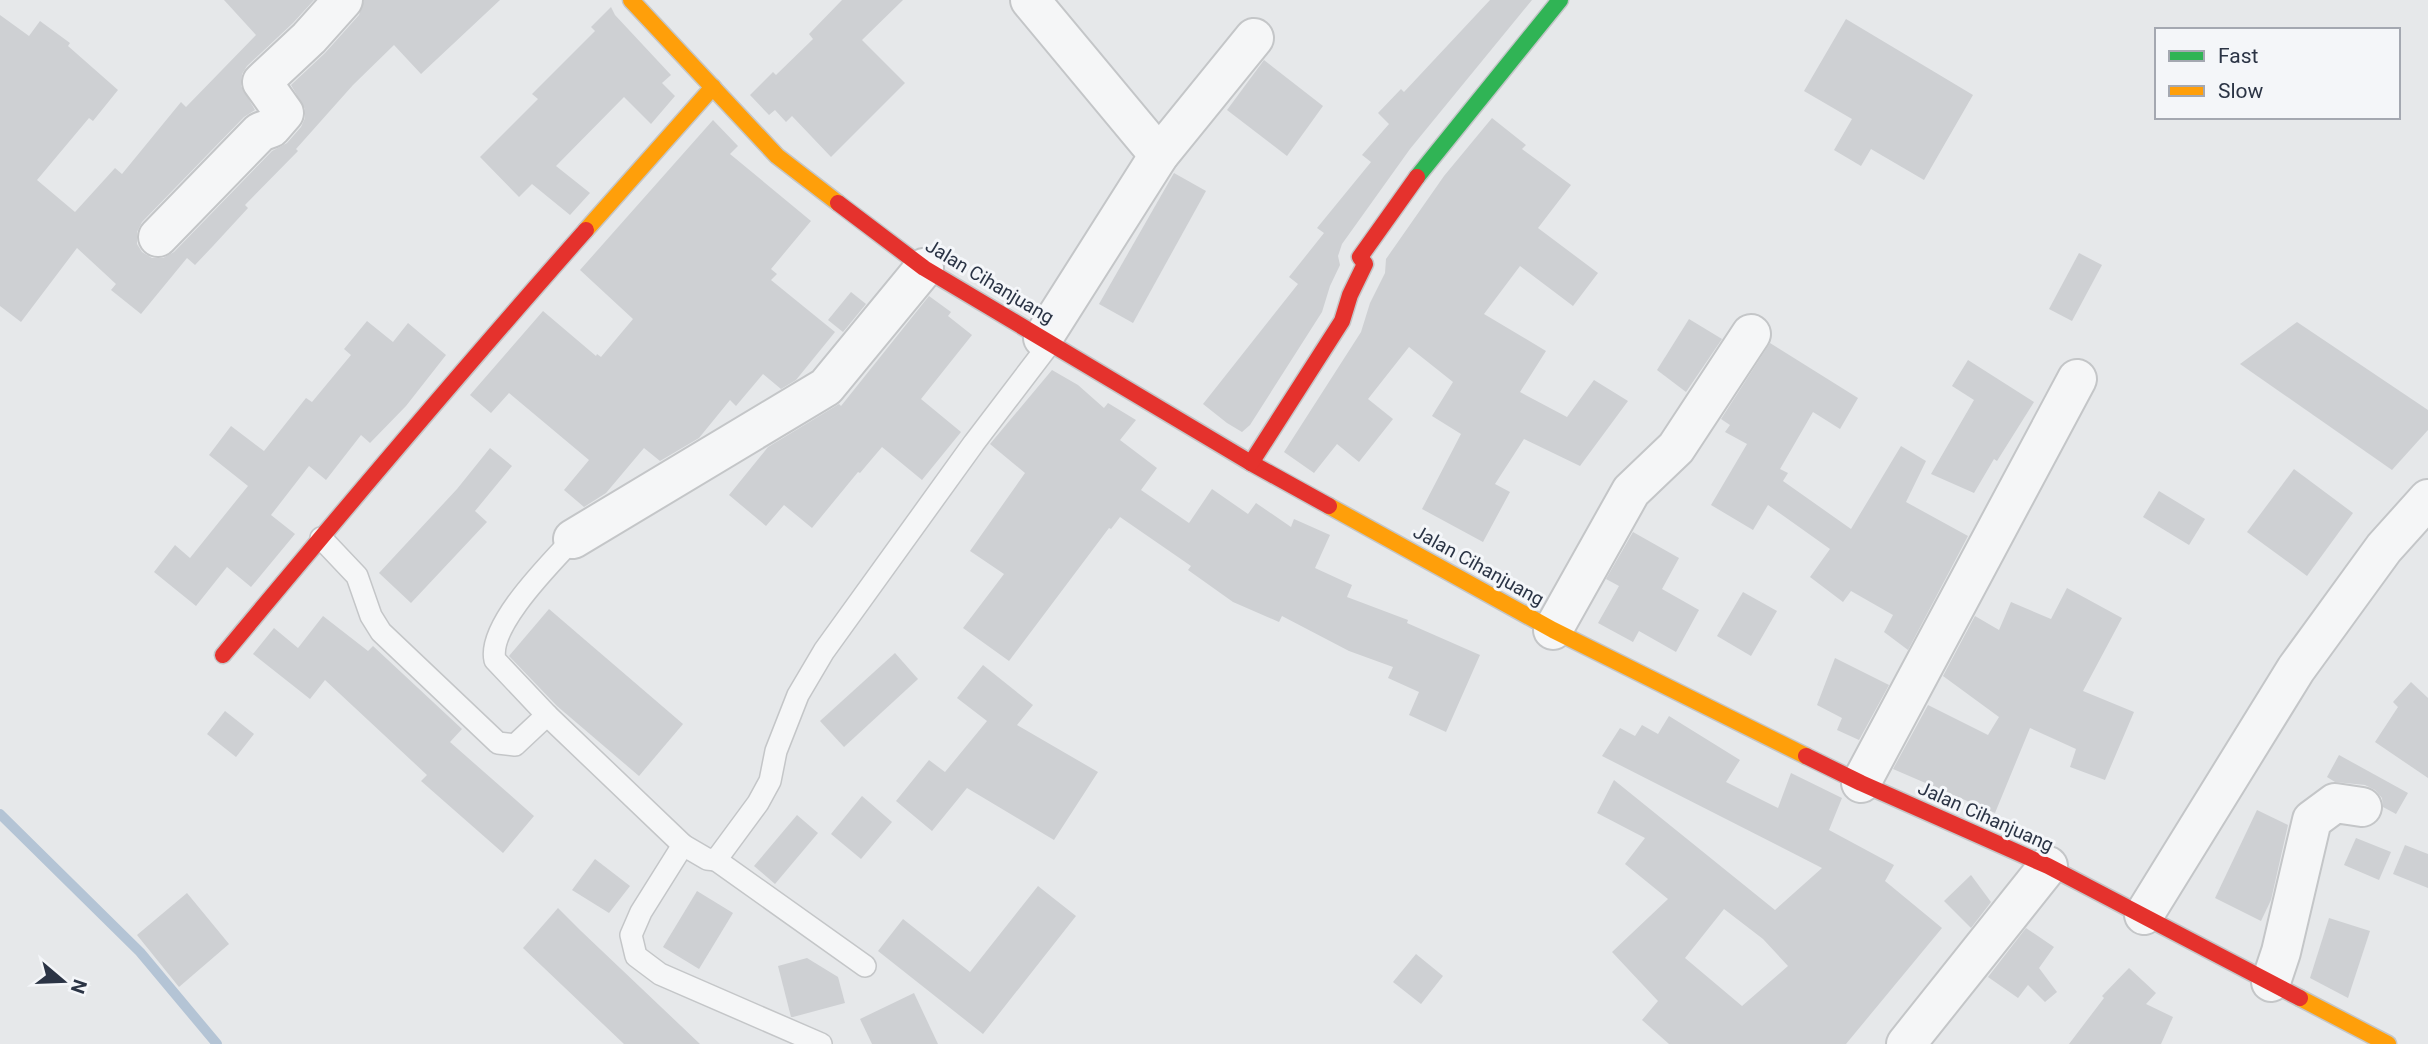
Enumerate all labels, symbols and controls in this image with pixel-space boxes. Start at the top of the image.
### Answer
legend [2155,28,2400,119]
text: Fast [2218,44,2259,68]
text: Slow [2218,79,2264,103]
street label: Jalan Cihanjuang [921,234,1058,329]
street label: Jalan Cihanjuang [1409,520,1548,611]
street label: Jalan Cihanjuang [1915,776,2057,857]
north arrow [28,946,98,1016]
text: N [66,976,92,996]

